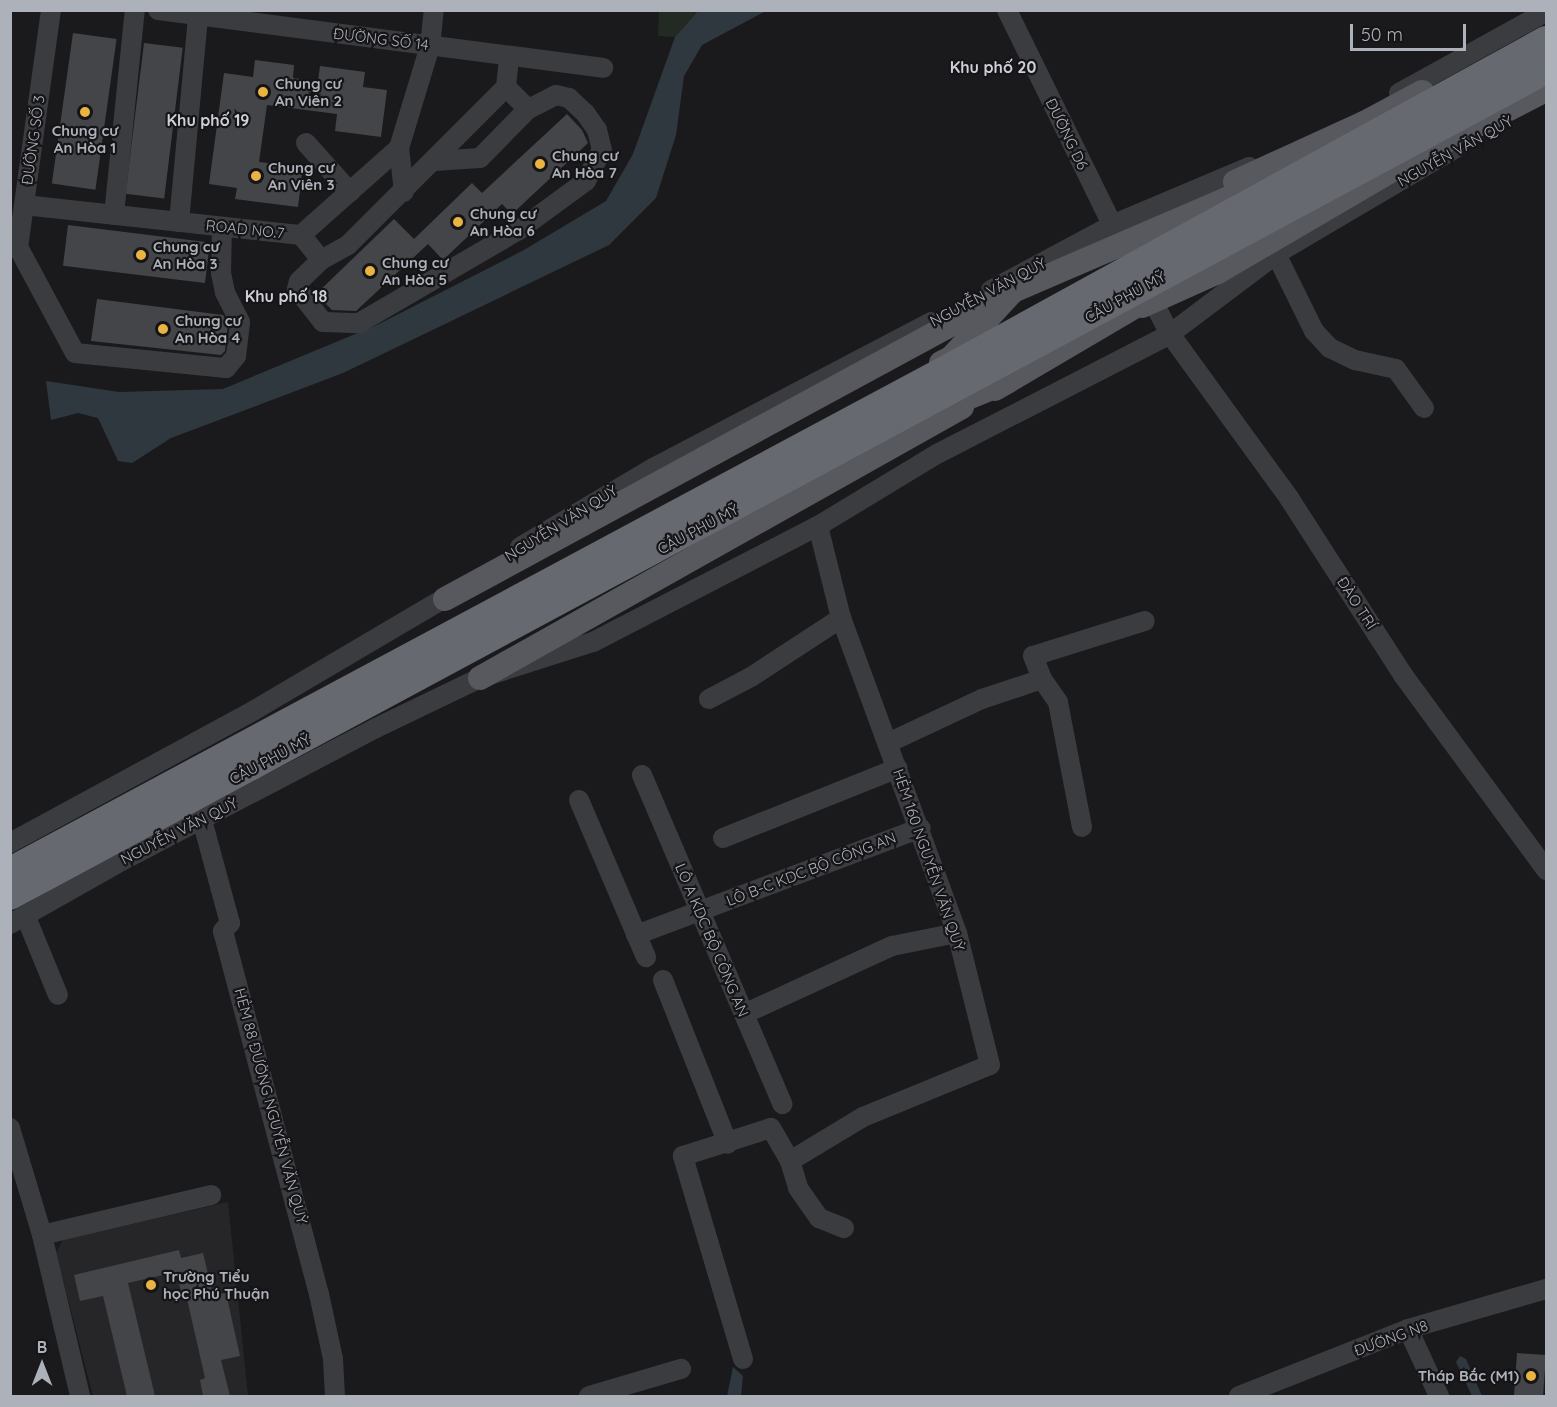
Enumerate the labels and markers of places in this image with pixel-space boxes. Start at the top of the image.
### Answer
place label: Chung cư An Viên 2 [275,74,342,109]
marker: Chung cư An Viên 2 [256,85,270,99]
marker: Chung cư An Hòa 1 [78,105,92,119]
place label: Chung cư An Hòa 1 [52,121,118,156]
place label: Chung cư An Hòa 7 [552,146,618,181]
marker: Chung cư An Hòa 7 [533,157,547,171]
place label: Chung cư An Viên 3 [268,158,334,193]
marker: Chung cư An Viên 3 [249,169,263,183]
place label: Chung cư An Hòa 6 [470,204,536,239]
marker: Chung cư An Hòa 6 [451,215,465,229]
place label: Chung cư An Hòa 3 [153,237,219,272]
marker: Chung cư An Hòa 3 [134,248,148,262]
place label: Chung cư An Hòa 5 [382,253,448,288]
marker: Chung cư An Hòa 5 [363,264,377,278]
place label: Chung cư An Hòa 4 [175,311,241,346]
marker: Chung cư An Hòa 4 [156,322,170,336]
place label: Trường Tiểu học Phú Thuận [163,1267,269,1302]
marker: Trường Tiểu học Phú Thuận [144,1278,158,1292]
place label: Tháp Bắc (M1) [1418,1367,1519,1385]
marker: Tháp Bắc (M1) [1524,1369,1538,1383]

